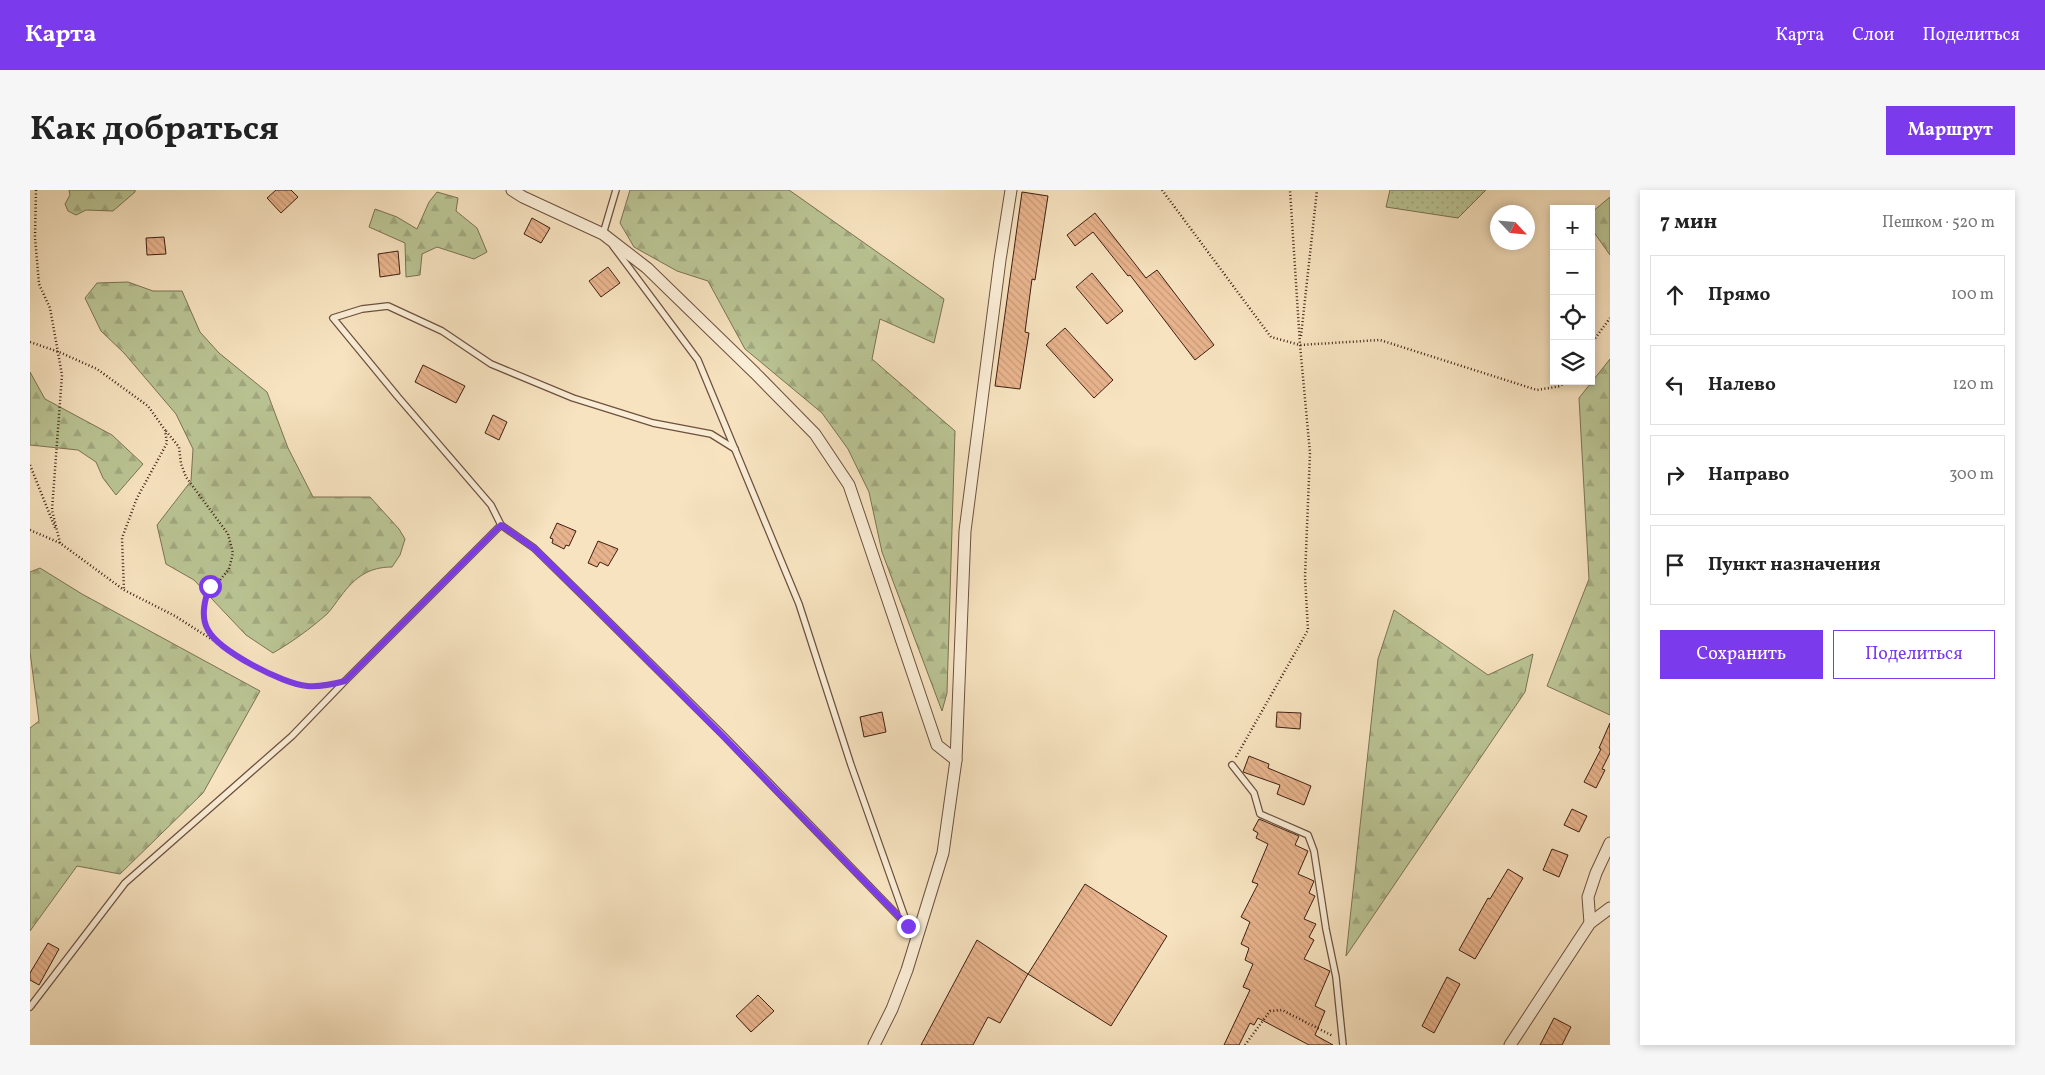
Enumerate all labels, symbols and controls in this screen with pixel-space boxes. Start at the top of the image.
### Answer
text: Карта [25,18,96,52]
text: Карта [1776,23,1824,48]
text: Слои [1852,23,1894,48]
text: Поделиться [1922,23,2020,48]
text: Как добраться [30,106,279,154]
button: Маршрут [1886,106,2015,155]
north arrow [1490,205,1535,250]
map controls [1550,205,1595,385]
button: + [1550,205,1595,250]
text: 7 мин [1660,208,1717,237]
text: Пешком · 520 m [1882,212,1995,234]
button: − [1550,250,1595,295]
icon: ahead [1661,281,1689,309]
text: Прямо [1708,282,1770,308]
text: 100 m [1951,284,1994,306]
button: locate [1550,295,1595,340]
button: layers [1550,340,1595,385]
icon: left [1661,371,1689,399]
text: Налево [1708,372,1776,398]
text: 120 m [1952,374,1994,396]
icon: right [1661,461,1689,489]
text: Направо [1708,462,1790,488]
text: 300 m [1949,464,1994,486]
icon: arrive [1661,551,1689,579]
text: Пункт назначения [1708,552,1881,578]
route start [199,575,222,598]
button: Сохранить [1660,630,1823,679]
button: Поделиться [1833,630,1995,679]
route end [897,915,920,938]

